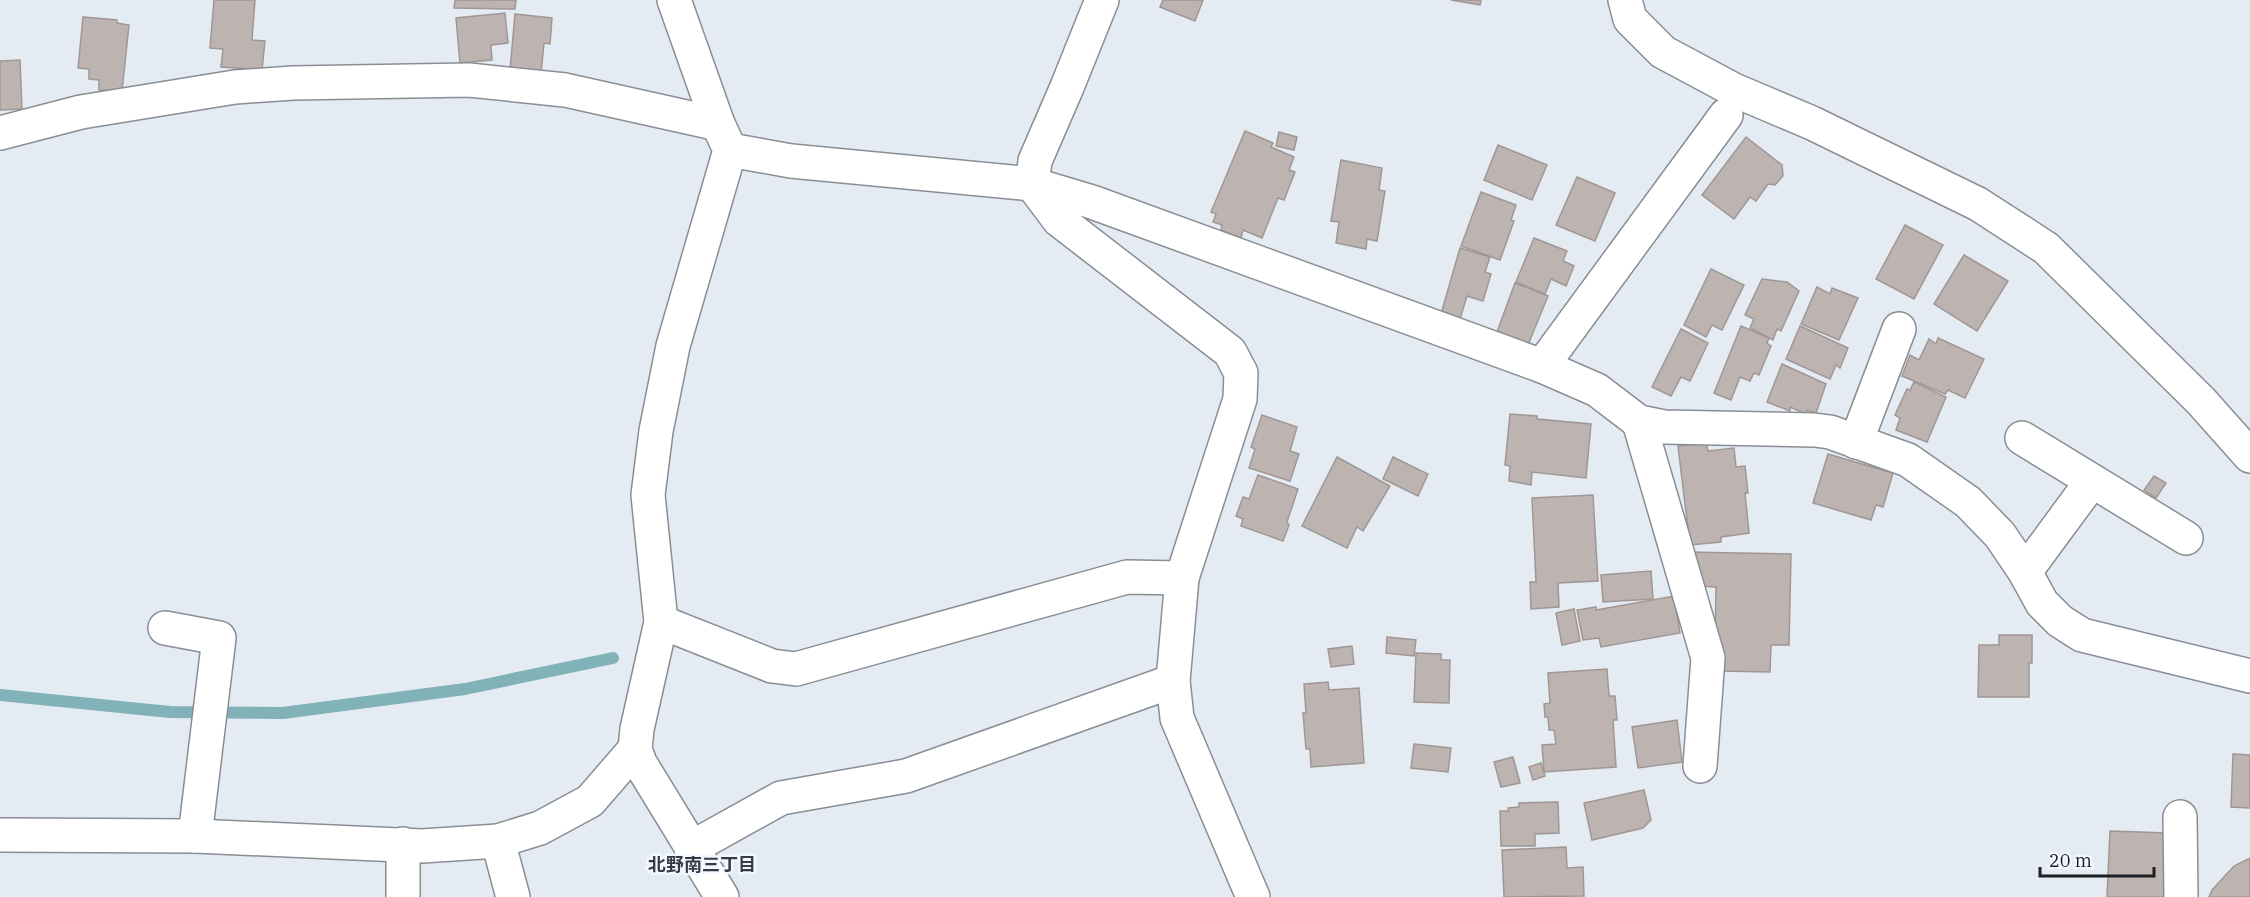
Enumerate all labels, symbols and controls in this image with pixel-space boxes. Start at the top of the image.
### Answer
scale bar [2040,840,2154,878]
text: 20 m [2049,849,2092,872]
district label: 北野南三丁目 [648,853,756,876]

